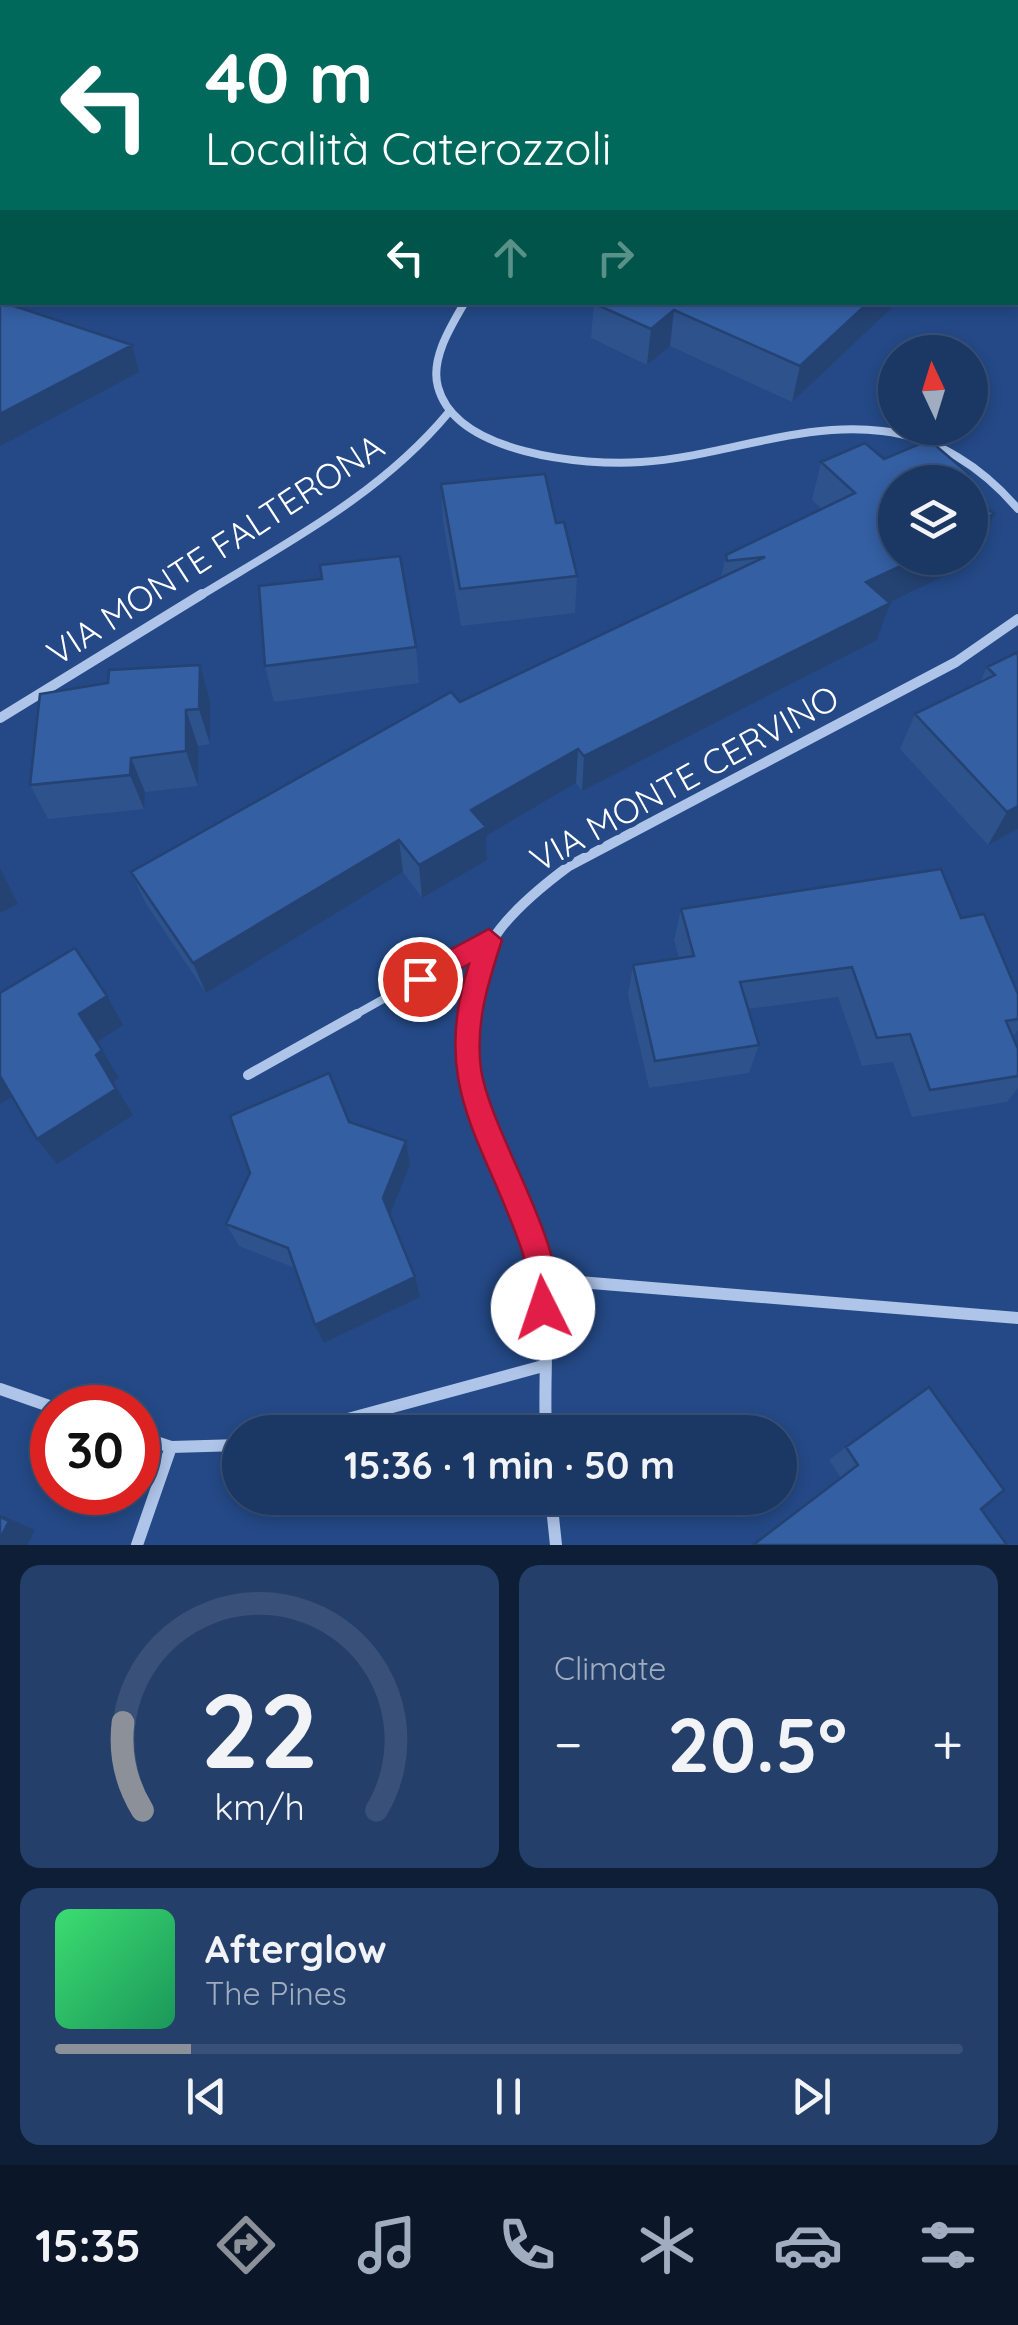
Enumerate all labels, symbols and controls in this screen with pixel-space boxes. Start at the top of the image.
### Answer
text: 40 m [205,33,373,121]
icon: left [40,40,170,170]
text: Località Caterozzoli [205,120,612,176]
icon: left [378,230,433,285]
icon: ahead [483,230,538,285]
icon: right [588,230,643,285]
north arrow [878,335,988,445]
map controls [878,335,988,575]
street label: VIA MONTE FALTERONA [38,424,392,674]
button: layers [878,465,988,575]
street label: VIA MONTE CERVINO [522,675,846,881]
pin [378,937,463,1022]
icon: arrive [393,952,448,1007]
position arrow [491,1256,595,1360]
speed limit sign: 30 [30,1385,160,1515]
text: 15:36 · 1 min · 50 m [344,1441,675,1489]
text: Climate [554,1648,666,1688]
text: 22 [200,1664,319,1794]
text: 20.5° [667,1697,847,1791]
text: − [554,1709,583,1778]
text: + [932,1709,963,1778]
text: km/h [214,1784,305,1829]
text: Afterglow [205,1925,387,1973]
text: The Pines [205,1973,347,2013]
icon: previous [179,2069,234,2124]
icon: pause [481,2069,536,2124]
icon: next [784,2069,839,2124]
icon: directions [211,2210,281,2280]
icon: music [352,2210,422,2280]
icon: phone [492,2210,562,2280]
icon: climate [632,2210,702,2280]
icon: car [773,2210,843,2280]
icon: filters [913,2210,983,2280]
text: 15:35 [35,2217,141,2273]

